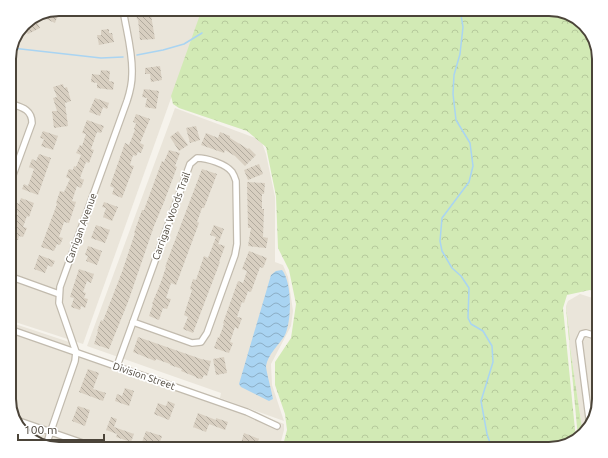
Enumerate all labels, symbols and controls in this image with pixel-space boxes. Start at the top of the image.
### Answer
street label: Carrigan Woods Trail [150,170,192,261]
street label: Carrigan Avenue [63,191,99,265]
street label: Division Street [111,360,177,392]
scale bar [18,416,104,442]
text: 100 m [24,423,57,436]

